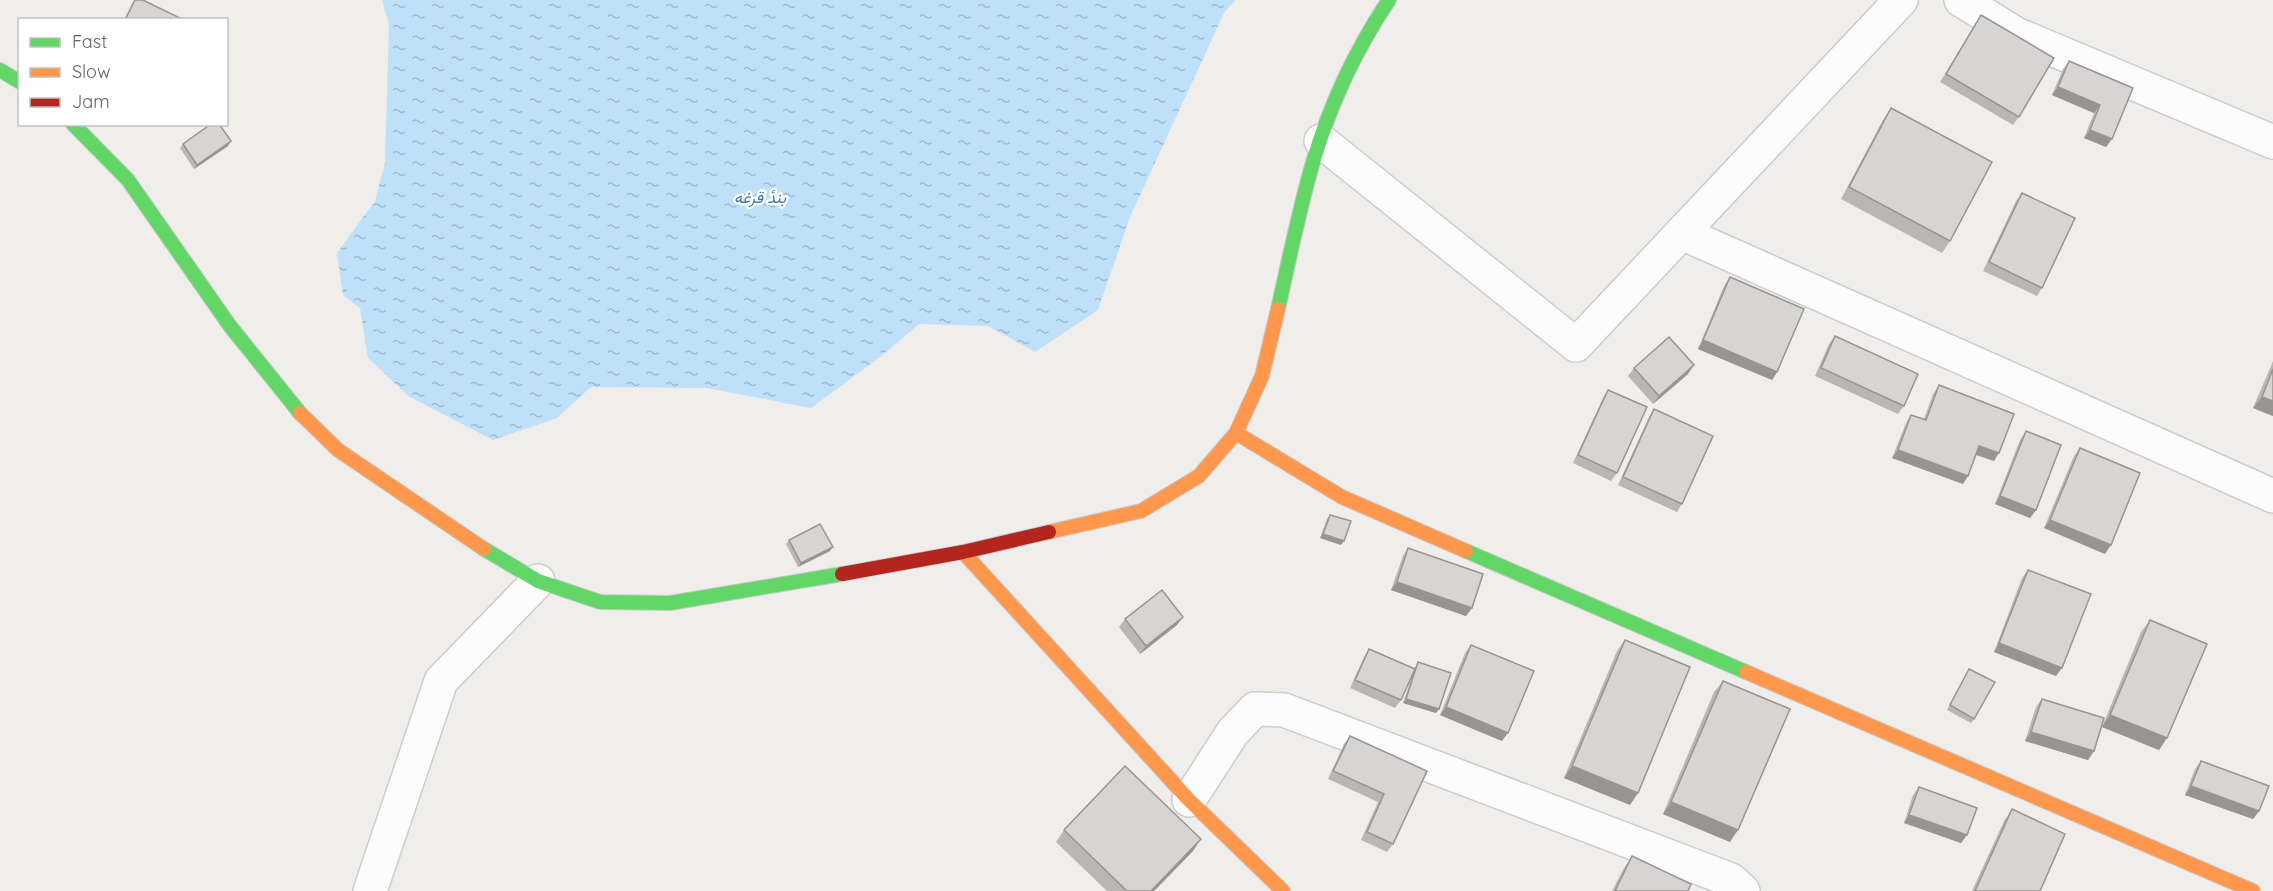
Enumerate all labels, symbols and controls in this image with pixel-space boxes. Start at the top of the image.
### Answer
legend [18,18,228,126]
text: Fast [72,30,107,53]
text: Slow [72,60,110,83]
text: Jam [72,90,110,113]
water label: بندٔ قرغه [734,187,787,208]

